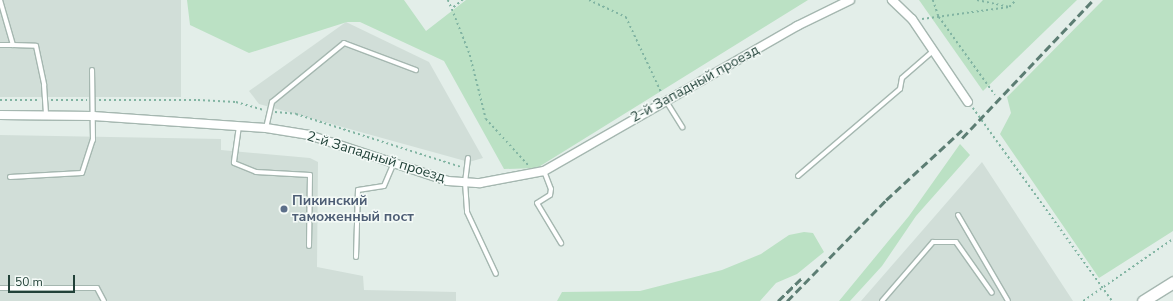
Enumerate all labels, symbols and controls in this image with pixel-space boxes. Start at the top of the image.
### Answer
street label: 2-й Западный проезд [628,42,762,126]
street label: 2-й Западный проезд [305,128,447,186]
place label: Пикинский таможенный пост [292,193,414,226]
marker: Пикинский таможенный пост [279,204,289,214]
scale bar [10,267,77,293]
text: 50 m [15,274,43,290]

